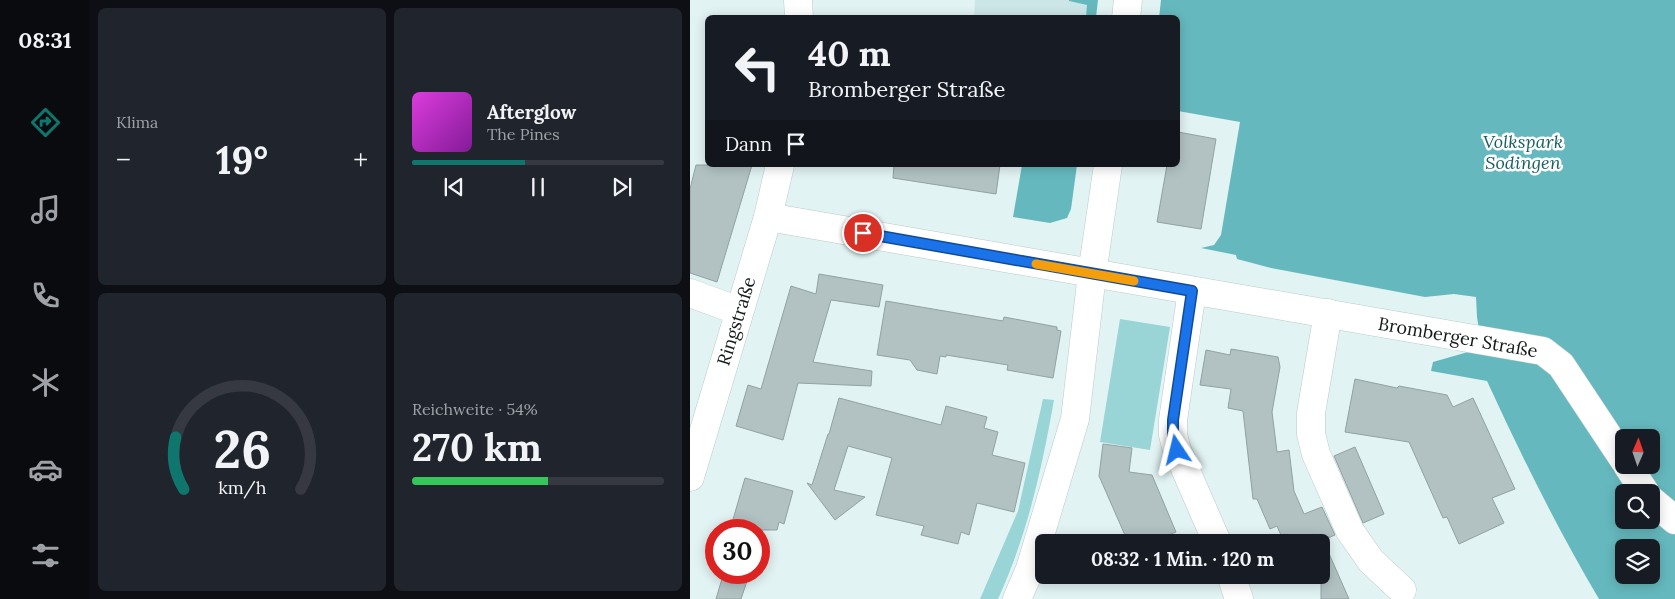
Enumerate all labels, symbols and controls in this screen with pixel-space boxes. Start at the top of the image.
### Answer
text: 08:31 [18,26,72,54]
text: 40 m [808,31,891,76]
icon: left [725,35,790,100]
text: Bromberger Straße [808,75,1005,103]
text: Afterglow [487,100,576,124]
icon: directions [28,105,63,140]
text: Klima [116,112,158,132]
text: The Pines [487,124,560,144]
icon: arrive [782,130,810,158]
park label: Volkspark Sodingen [1483,130,1563,174]
text: Dann [725,132,772,156]
text: 19° [216,136,268,184]
text: − [116,142,131,178]
text: + [353,142,368,178]
icon: previous [440,173,468,201]
icon: pause [524,173,552,201]
icon: next [608,173,636,201]
icon: music [28,192,63,227]
pin [842,212,884,254]
icon: arrive [849,219,877,247]
street label: Ringstraße [712,274,760,368]
icon: phone [28,278,63,313]
street label: Bromberger Straße [1376,312,1540,362]
icon: climate [28,365,63,400]
text: Reichweite · 54% [412,399,538,419]
text: 26 [213,416,271,482]
text: 270 km [412,423,542,471]
position arrow [1150,423,1202,475]
north arrow [1615,429,1660,474]
map controls [1615,429,1660,584]
icon: car [28,452,63,487]
text: km/h [218,476,266,499]
button: search [1615,484,1660,529]
speed limit sign: 30 [705,519,770,584]
icon: filters [28,538,63,573]
button: layers [1615,539,1660,584]
text: 08:32 · 1 Min. · 120 m [1091,547,1274,571]

